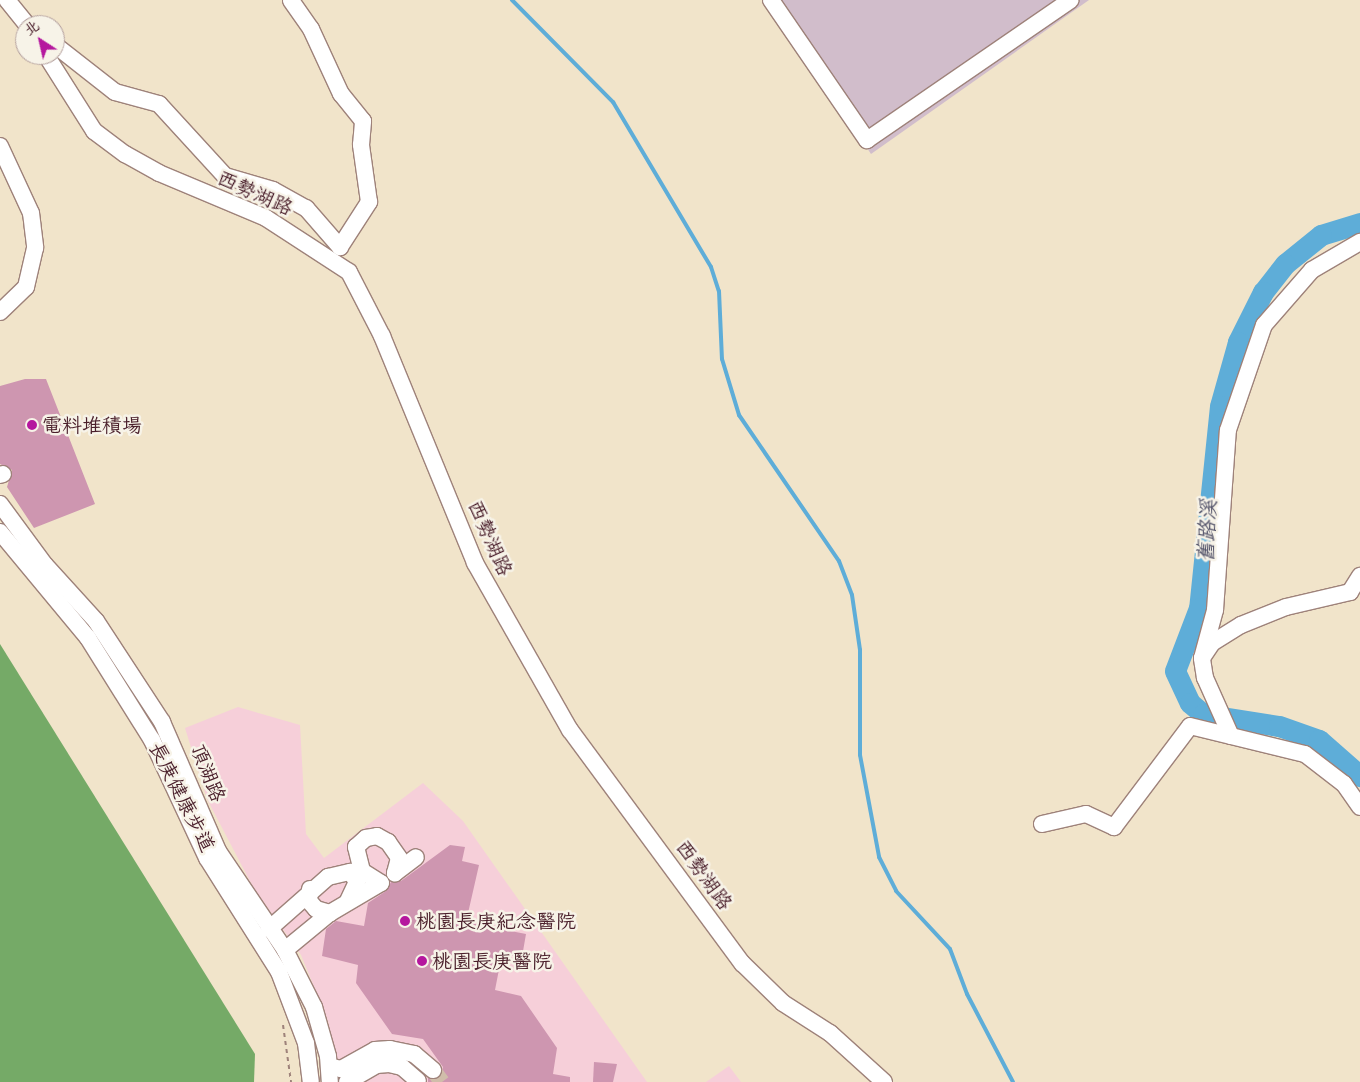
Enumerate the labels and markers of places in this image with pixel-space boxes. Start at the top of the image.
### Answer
place label: 電料堆積場 [42,413,142,437]
marker: 電料堆積場 [26,419,38,431]
place label: 桃園長庚紀念醫院 [416,909,576,933]
marker: 桃園長庚紀念醫院 [398,914,412,928]
place label: 桃園長庚醫院 [432,949,552,973]
marker: 桃園長庚醫院 [416,955,428,967]

